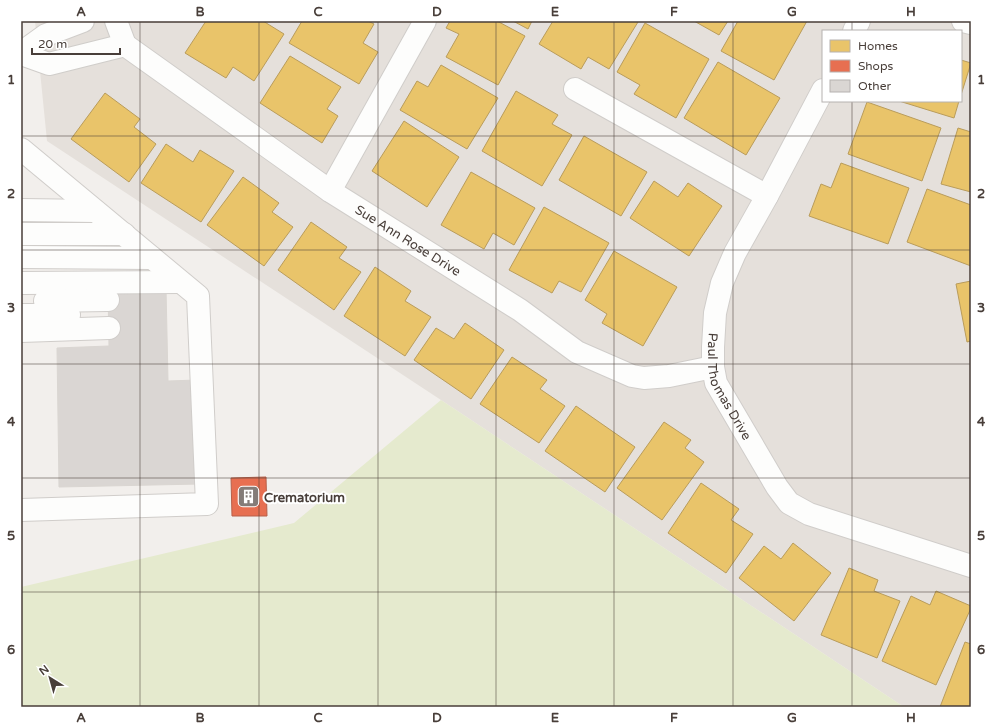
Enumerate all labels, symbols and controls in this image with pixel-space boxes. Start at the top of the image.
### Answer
text: A [76,4,86,20]
text: B [195,4,205,20]
text: C [313,4,323,20]
text: D [432,4,442,20]
text: E [551,4,559,20]
text: F [670,4,678,20]
text: G [787,4,797,20]
text: H [906,4,916,20]
scale bar [32,30,120,56]
legend [822,30,962,102]
text: 20 m [38,37,67,51]
text: Homes [858,39,898,53]
text: Shops [858,59,893,73]
text: 1 [7,72,15,88]
text: 1 [977,72,985,88]
text: Other [858,79,891,93]
text: 2 [7,186,15,202]
text: 2 [977,186,985,202]
street label: Sue Ann Rose Drive [352,202,464,280]
text: 3 [7,300,15,316]
text: 3 [977,300,985,316]
street label: Paul Thomas Drive [704,332,755,443]
text: 4 [7,414,16,430]
text: 4 [977,414,986,430]
building icon: Crematorium [236,484,262,510]
place label: Crematorium [264,490,345,506]
text: 5 [7,528,15,544]
text: 5 [977,528,985,544]
text: 6 [7,642,15,658]
text: 6 [977,642,985,658]
north arrow [30,658,70,698]
text: N [37,663,52,678]
text: A [76,710,86,726]
text: B [195,710,205,726]
text: C [313,710,323,726]
text: D [432,710,442,726]
text: E [551,710,559,726]
text: F [670,710,678,726]
text: G [787,710,797,726]
text: H [906,710,916,726]

